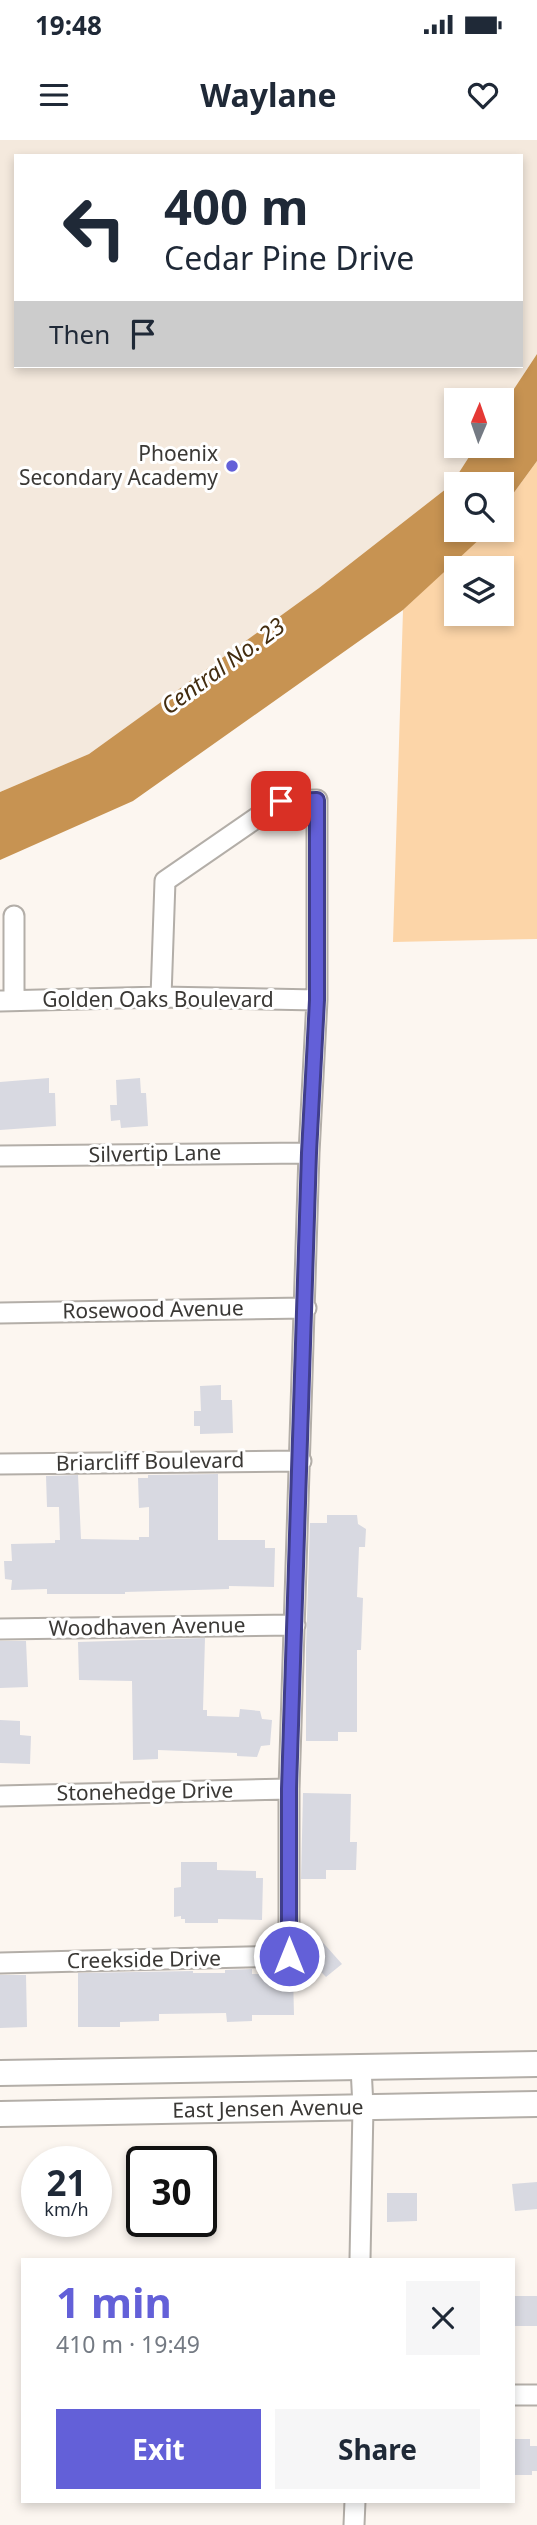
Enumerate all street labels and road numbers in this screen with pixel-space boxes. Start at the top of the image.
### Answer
street label: Golden Oaks Boulevard [42,985,274,1013]
street label: Silvertip Lane [88,1138,221,1168]
street label: Rosewood Avenue [62,1293,244,1325]
street label: Briarcliff Boulevard [56,1445,244,1477]
street label: Woodhaven Avenue [48,1610,246,1642]
street label: Stonehedge Drive [56,1775,233,1807]
street label: Creekside Drive [67,1944,221,1974]
street label: East Jensen Avenue [172,2092,364,2124]

